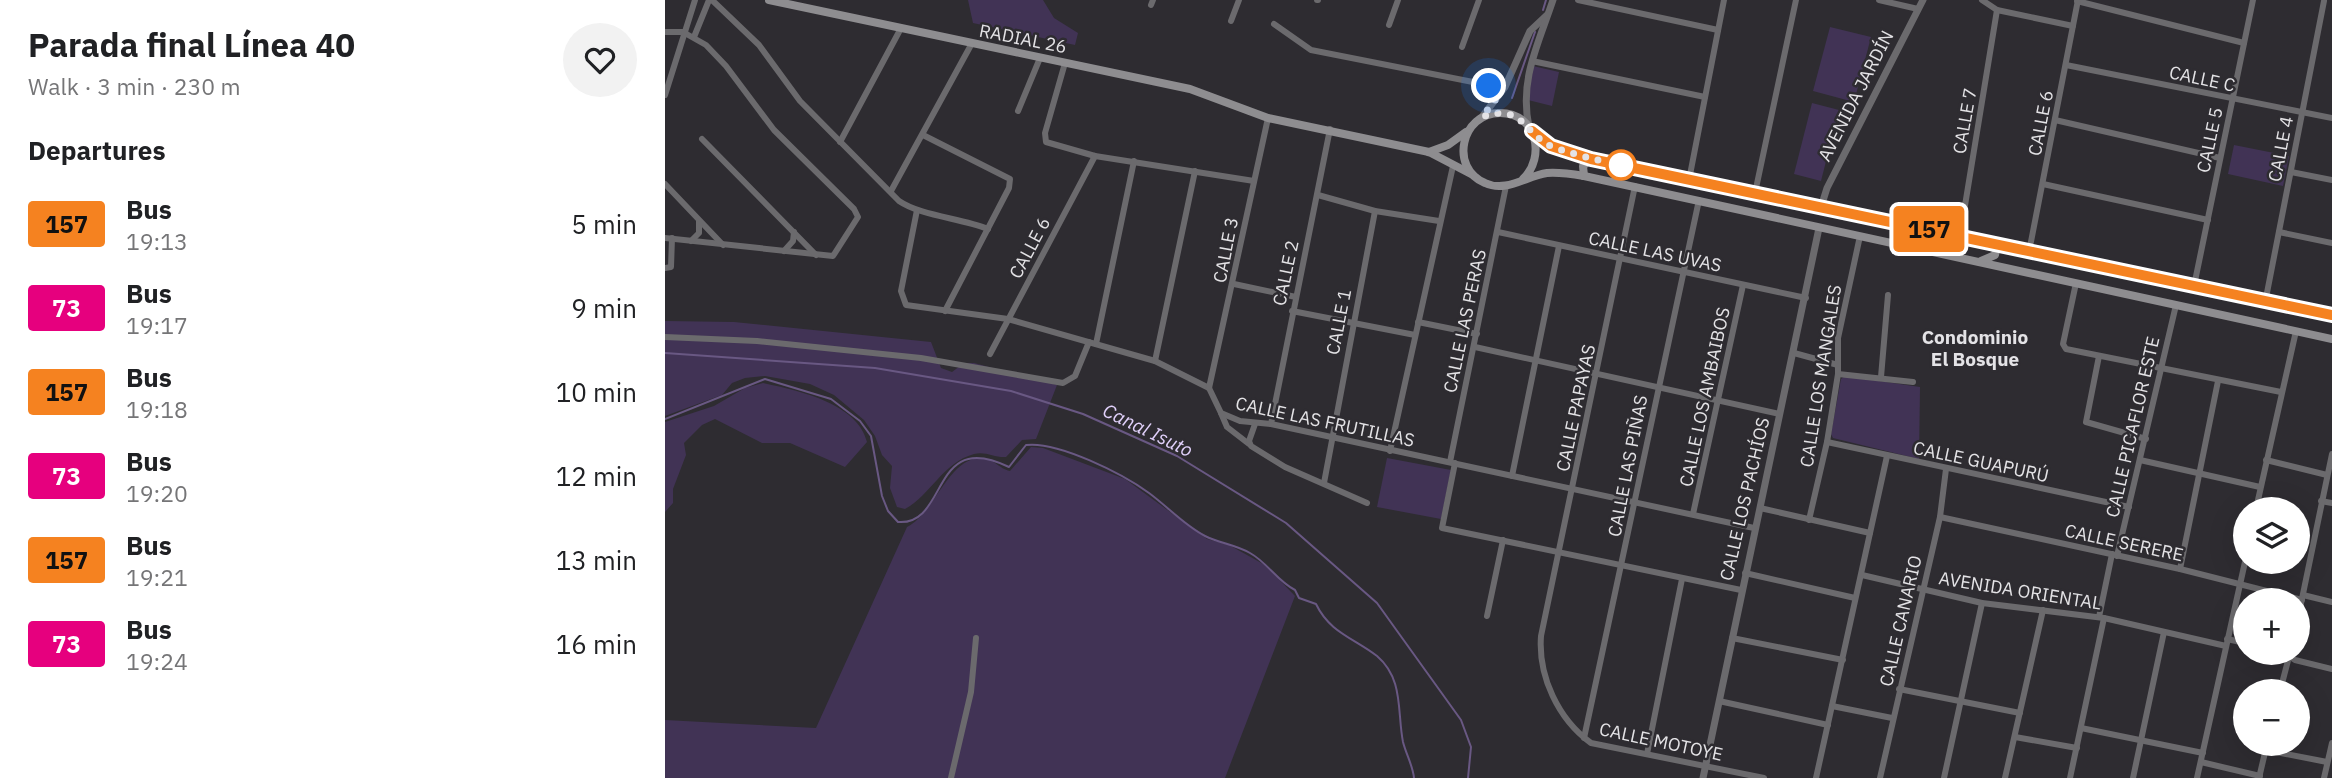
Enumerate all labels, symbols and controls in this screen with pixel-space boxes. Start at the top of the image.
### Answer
street label: RADIAL 26 [977,19,1069,58]
text: Parada final Línea 40 [28,23,355,66]
button: heart [563,23,637,97]
street label: AVENIDA JARDÍN [1813,26,1898,165]
street label: CALLE C [2167,60,2237,97]
your location [1471,68,1506,103]
text: Walk · 3 min · 230 m [28,71,241,101]
street label: CALLE 7 [1947,86,1982,156]
street label: CALLE 6 [2023,88,2058,158]
street label: CALLE 5 [2191,105,2228,175]
street label: CALLE 4 [2263,114,2298,184]
text: Departures [28,133,166,167]
unlabelled marker [1606,150,1636,180]
text: Bus [126,192,172,226]
line badge: 157 [1889,206,1969,252]
text: 5 min [571,207,637,241]
text: 157 [45,208,88,240]
street label: CALLE 6 [1004,213,1055,282]
text: 157 [1907,213,1951,245]
street label: CALLE 3 [1208,215,1243,285]
text: 19:13 [126,226,188,256]
street label: CALLE LAS UVAS [1586,226,1724,277]
street label: CALLE 2 [1267,238,1304,308]
street label: CALLE LAS PERAS [1438,247,1491,395]
text: Bus [126,276,172,310]
street label: CALLE LOS MANGALES [1795,283,1846,469]
street label: CALLE 1 [1321,287,1356,357]
text: 9 min [571,291,637,325]
text: 73 [52,292,81,324]
street label: CALLE LOS AMBAIBOS [1674,305,1735,489]
text: 19:17 [126,310,188,340]
district label: Condominio El Bosque [1922,325,2029,371]
street label: CALLE PICAFLOR ESTE [2101,334,2165,520]
street label: CALLE PAPAYAS [1551,342,1600,474]
text: Bus [126,360,172,394]
text: 10 min [556,375,637,409]
text: 157 [45,376,88,408]
street label: CALLE LAS FRUTILLAS [1233,391,1417,452]
street label: CALLE LAS PIÑAS [1602,393,1653,539]
text: 19:18 [126,394,188,424]
water label: Canal Isuto [1099,398,1197,462]
street label: CALLE LOS PACHÍOS [1715,415,1775,583]
street label: CALLE GUAPURÚ [1911,436,2051,487]
text: Bus [126,444,172,478]
text: 12 min [556,459,637,493]
text: 73 [52,460,81,492]
text: 19:20 [126,478,188,508]
map controls [2233,497,2310,756]
button: layers [2233,497,2310,574]
street label: CALLE SERERE [2063,519,2185,566]
text: Bus [126,528,172,562]
text: 13 min [556,543,637,577]
text: 157 [45,544,88,576]
street label: CALLE CANARIO [1874,553,1927,689]
text: 19:21 [126,562,188,592]
street label: AVENIDA ORIENTAL [1937,566,2103,615]
button: + [2233,588,2310,665]
text: Bus [126,612,172,646]
text: 16 min [556,627,637,661]
text: 73 [52,628,81,660]
text: 19:24 [126,646,188,676]
button: − [2233,679,2310,756]
street label: CALLE MOTOYE [1597,717,1725,766]

